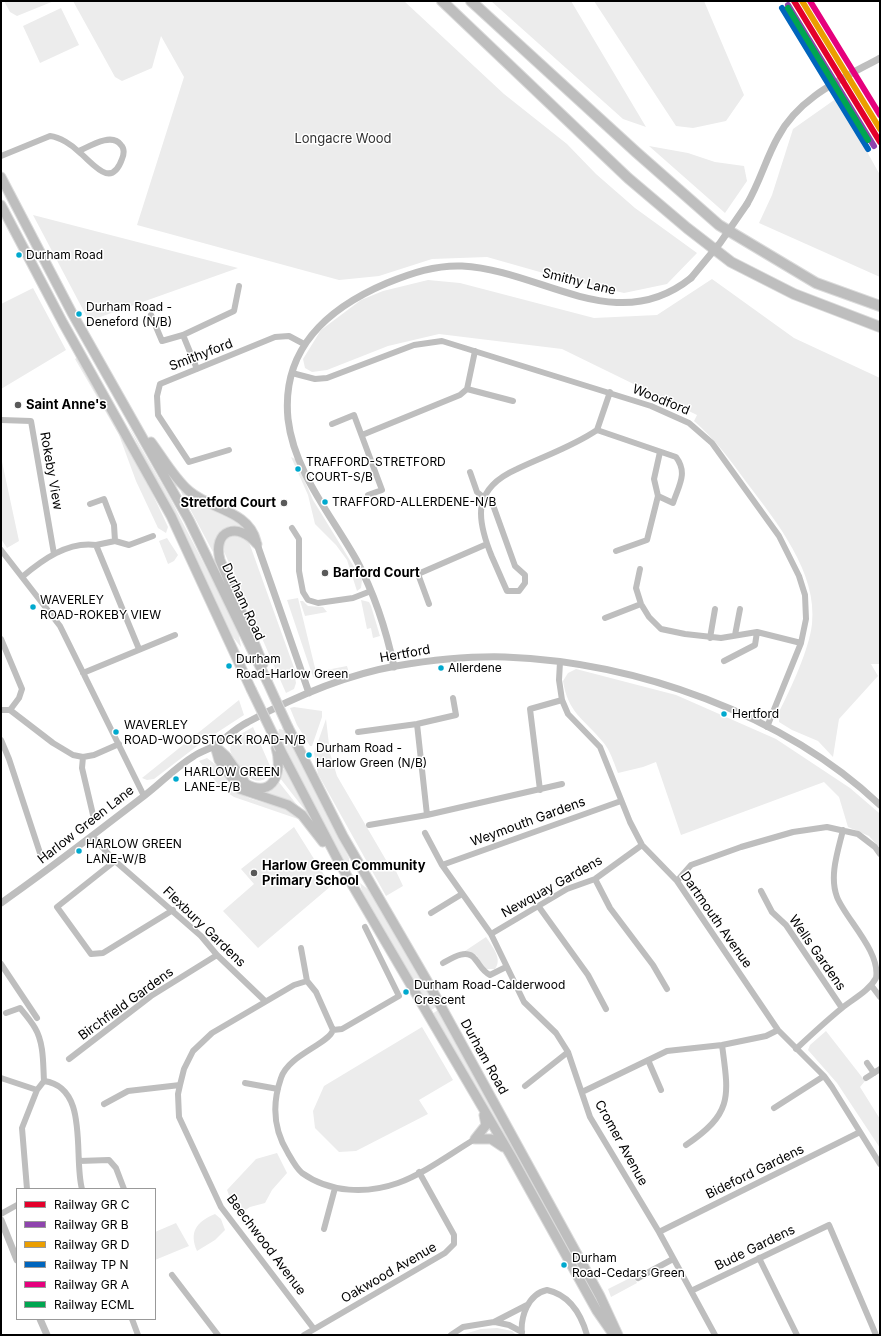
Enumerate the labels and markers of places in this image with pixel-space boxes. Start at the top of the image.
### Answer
place label: Durham Road [26,248,103,262]
marker: Durham Road [14,250,24,260]
place label: Durham Road - Deneford (N/B) [86,300,172,328]
marker: Durham Road - Deneford (N/B) [74,309,84,319]
place label: Saint Anne's [26,397,106,413]
marker: Saint Anne's [13,400,23,410]
place label: TRAFFORD-STRETFORD COURT-S/B [306,455,446,483]
marker: TRAFFORD-STRETFORD COURT-S/B [293,464,303,474]
place label: Stretford Court [181,495,276,511]
place label: TRAFFORD-ALLERDENE-N/B [332,495,496,509]
marker: TRAFFORD-ALLERDENE-N/B [320,497,330,507]
marker: Stretford Court [279,498,289,508]
place label: Barford Court [333,565,420,581]
marker: Barford Court [320,568,330,578]
place label: WAVERLEY ROAD-ROKEBY VIEW [40,593,161,621]
marker: WAVERLEY ROAD-ROKEBY VIEW [28,602,38,612]
place label: Durham Road-Harlow Green [236,652,348,680]
marker: Durham Road-Harlow Green [224,661,234,671]
place label: Allerdene [448,661,502,675]
marker: Allerdene [436,663,446,673]
place label: Hertford [732,707,779,721]
marker: Hertford [719,709,729,719]
place label: WAVERLEY ROAD-WOODSTOCK ROAD-N/B [124,718,306,746]
marker: WAVERLEY ROAD-WOODSTOCK ROAD-N/B [111,727,121,737]
place label: Durham Road - Harlow Green (N/B) [316,741,427,769]
marker: Durham Road - Harlow Green (N/B) [304,750,314,760]
place label: HARLOW GREEN LANE-E/B [184,765,280,793]
marker: HARLOW GREEN LANE-E/B [171,774,181,784]
place label: HARLOW GREEN LANE-W/B [86,837,182,865]
marker: HARLOW GREEN LANE-W/B [74,846,84,856]
place label: Harlow Green Community Primary School [262,858,425,889]
marker: Harlow Green Community Primary School [249,868,259,878]
place label: Durham Road-Calderwood Crescent [414,978,565,1006]
marker: Durham Road-Calderwood Crescent [401,987,411,997]
place label: Durham Road-Cedars Green [572,1251,685,1279]
marker: Durham Road-Cedars Green [559,1260,569,1270]

